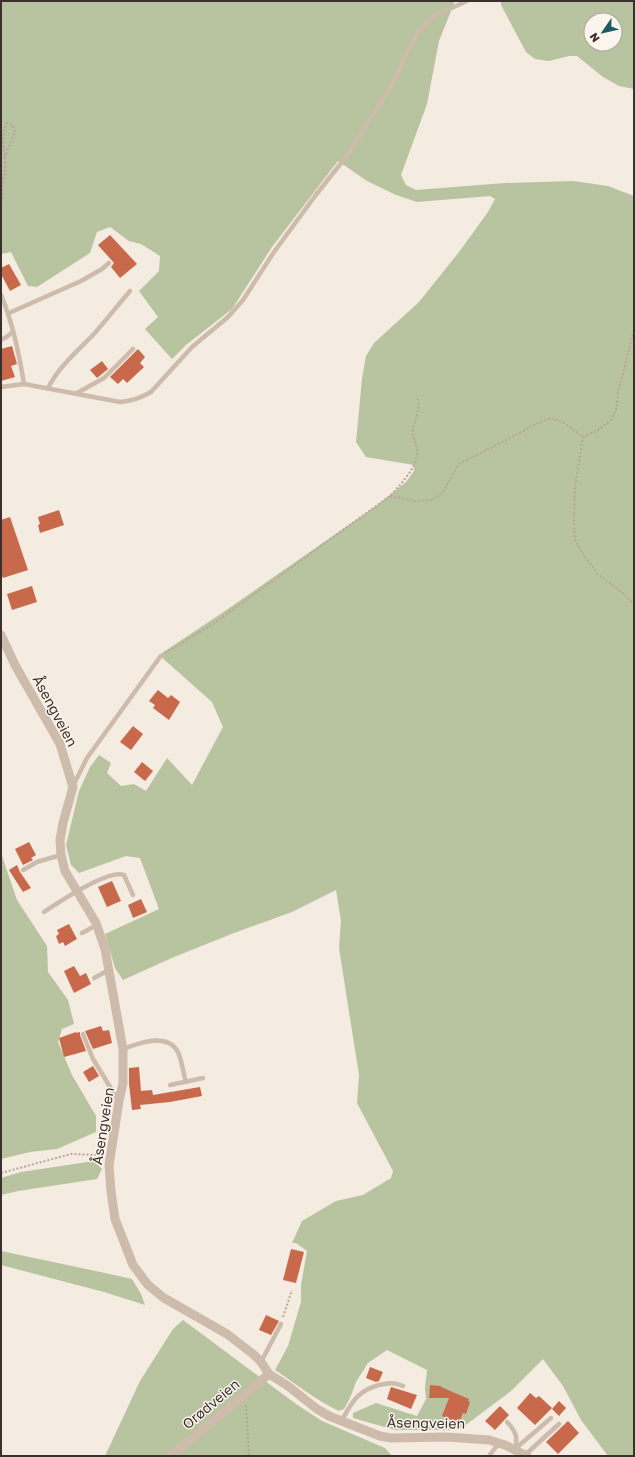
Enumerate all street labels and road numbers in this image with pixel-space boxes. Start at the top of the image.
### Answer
street label: Åsengveien [30,672,81,749]
street label: Åsengveien [88,1086,117,1166]
street label: Orødveien [179,1375,243,1432]
street label: Åsengveien [387,1413,465,1432]

